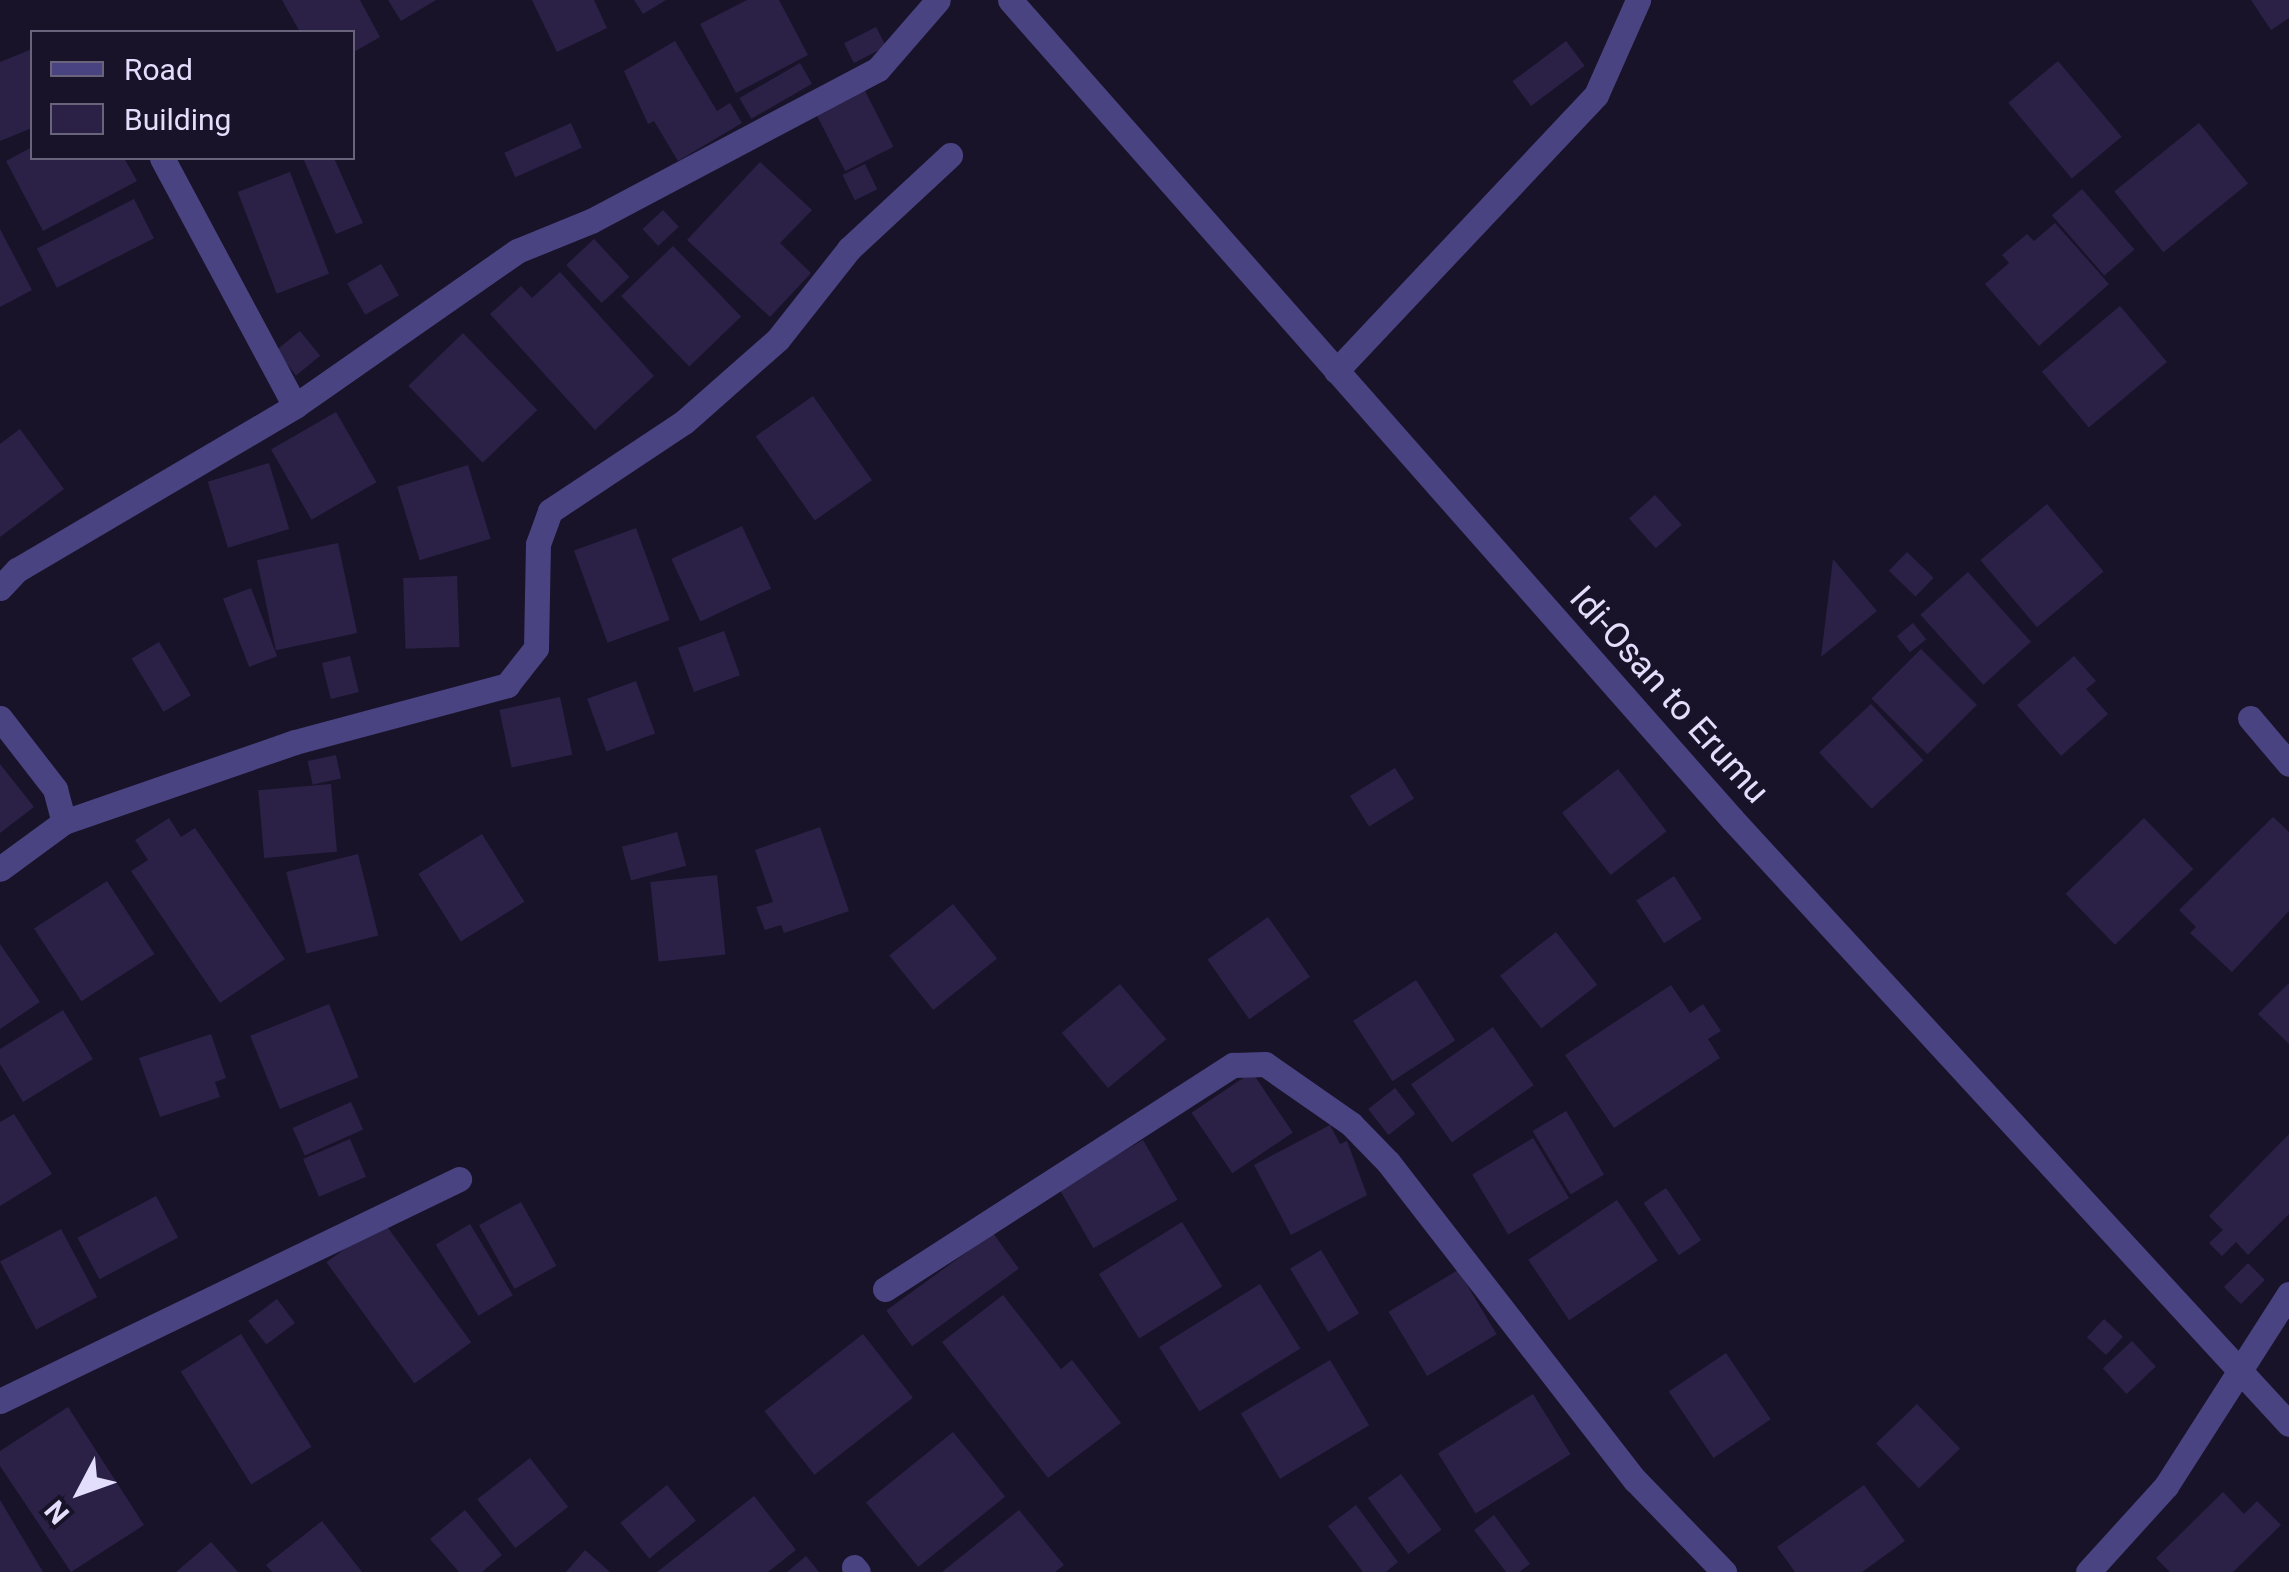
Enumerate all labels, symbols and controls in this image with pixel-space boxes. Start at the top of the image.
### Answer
legend [30,30,355,160]
text: Road [124,52,193,87]
text: Building [124,102,231,137]
street label: Idi-Osan to Erumu [1561,578,1777,812]
north arrow [30,1442,130,1542]
text: N [38,1494,76,1530]

